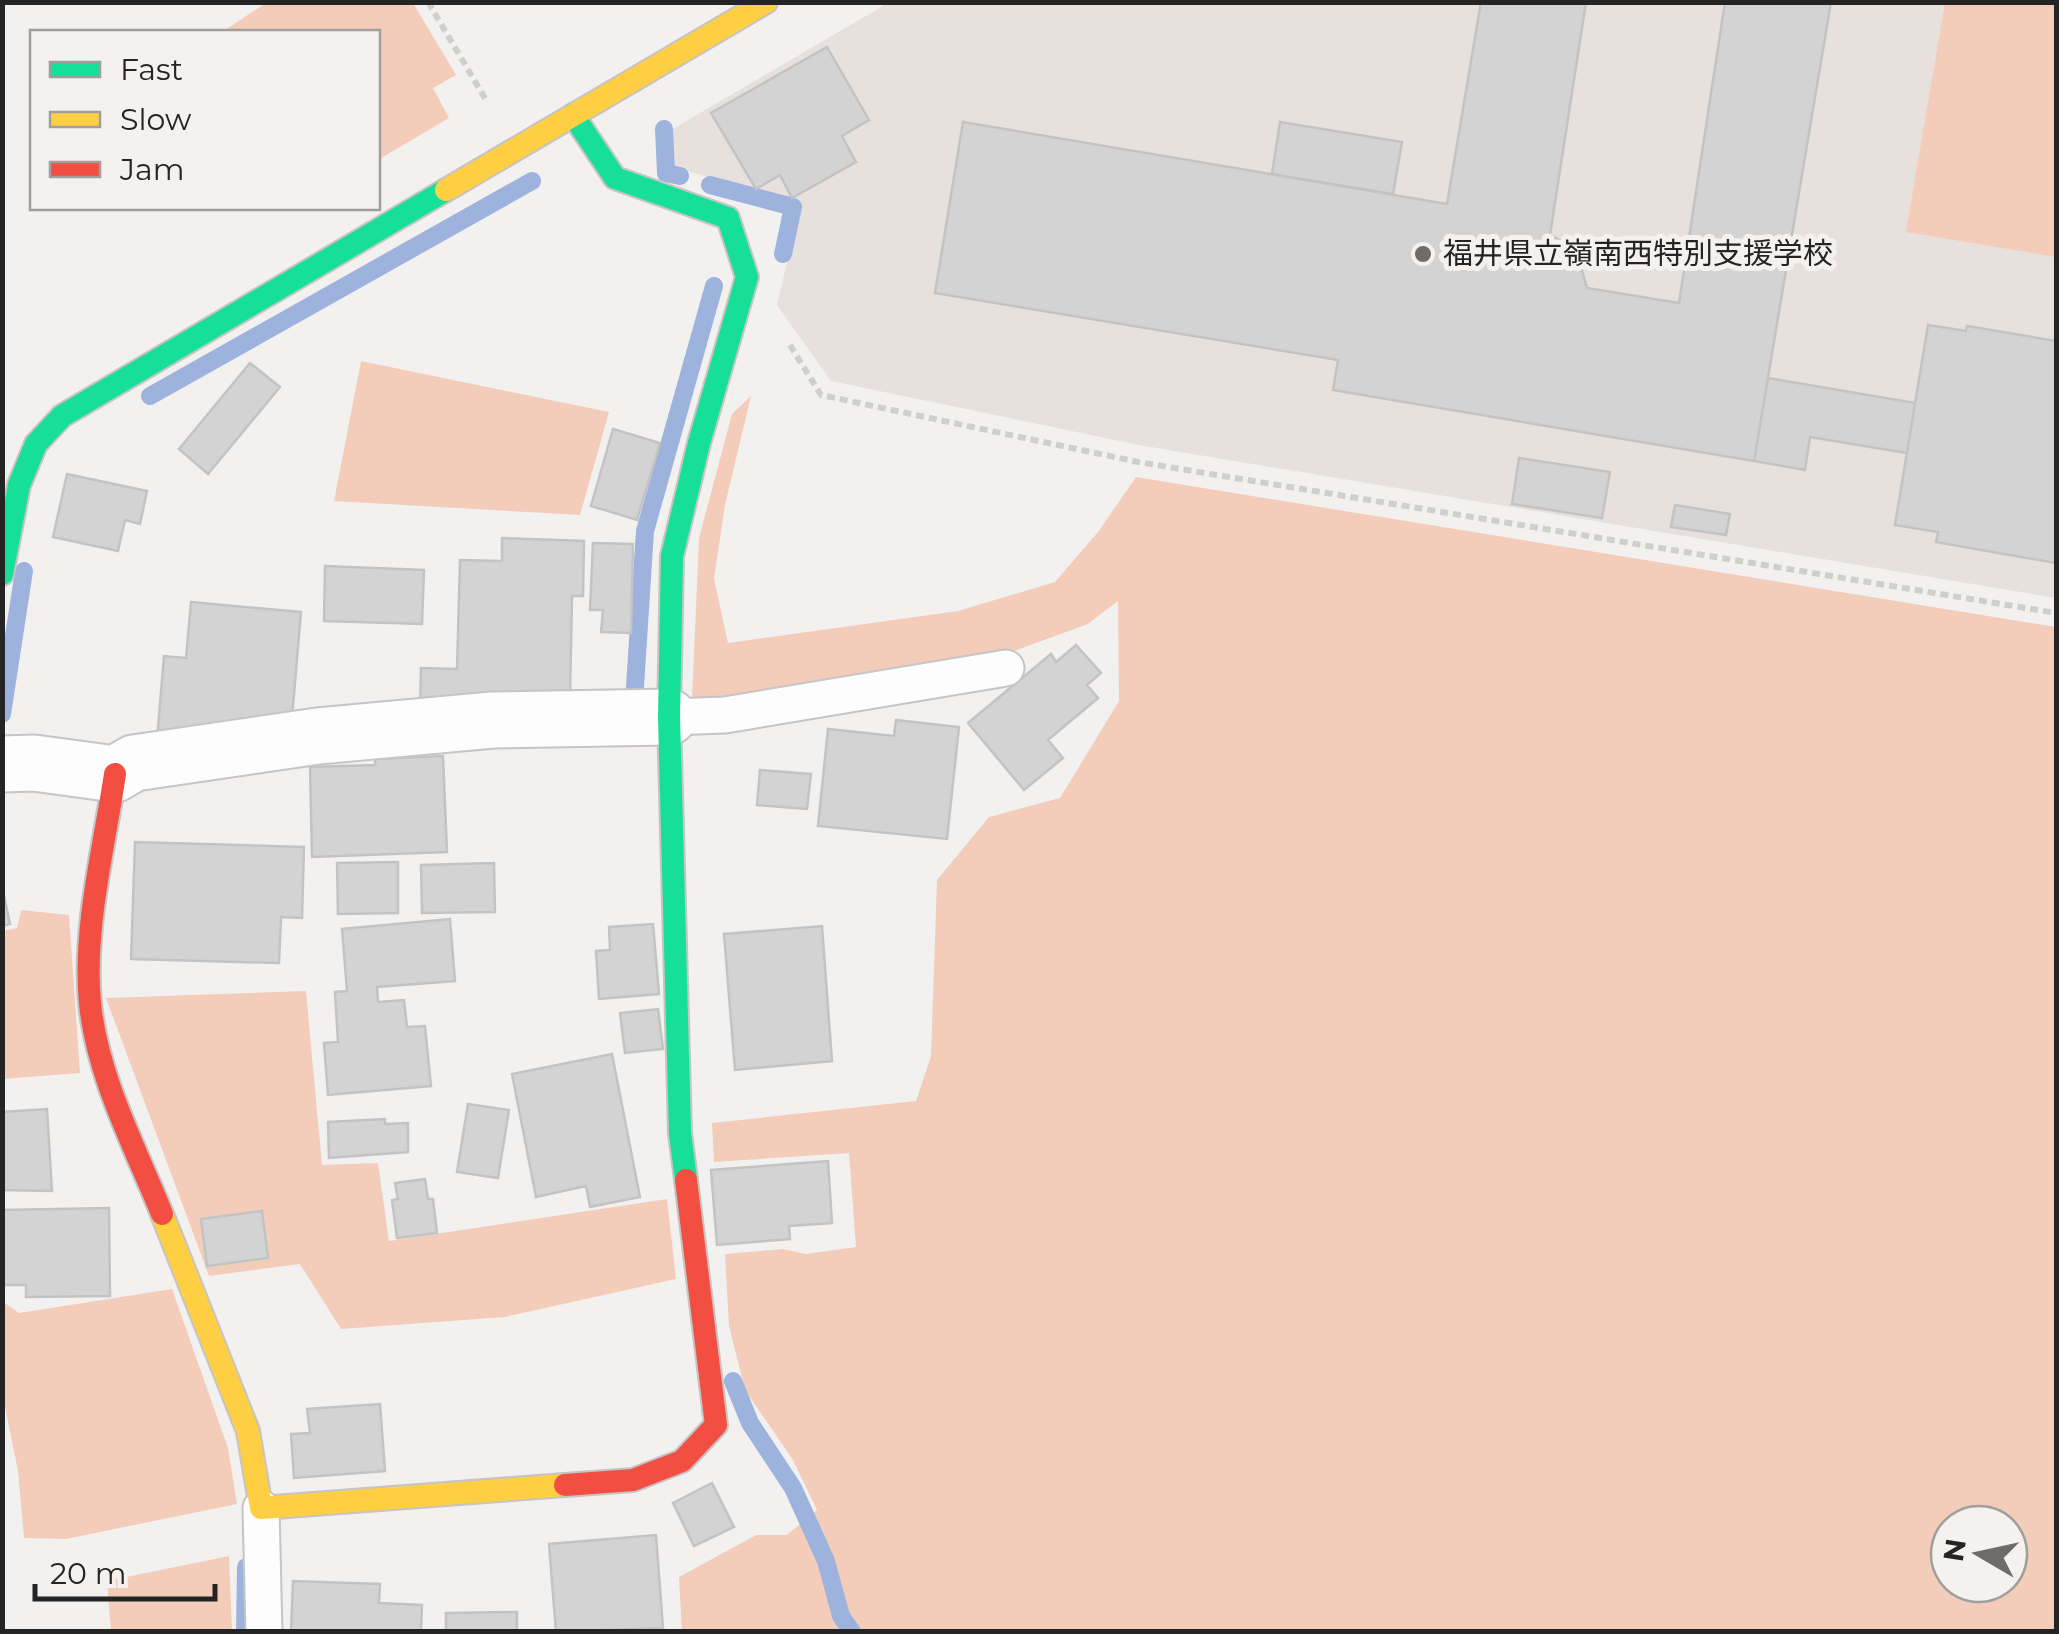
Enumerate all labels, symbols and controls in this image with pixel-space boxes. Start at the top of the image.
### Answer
legend [30,30,380,210]
text: Fast [120,51,183,88]
text: Slow [120,101,192,138]
text: Jam [119,151,185,188]
place label: 福井県立嶺南西特別支援学校 [1443,235,1833,272]
marker: 福井県立嶺南西特別支援学校 [1412,243,1434,265]
north arrow [1929,1504,2029,1604]
text: N [1936,1536,1973,1564]
scale bar [35,1539,215,1601]
text: 20 m [50,1555,127,1592]

